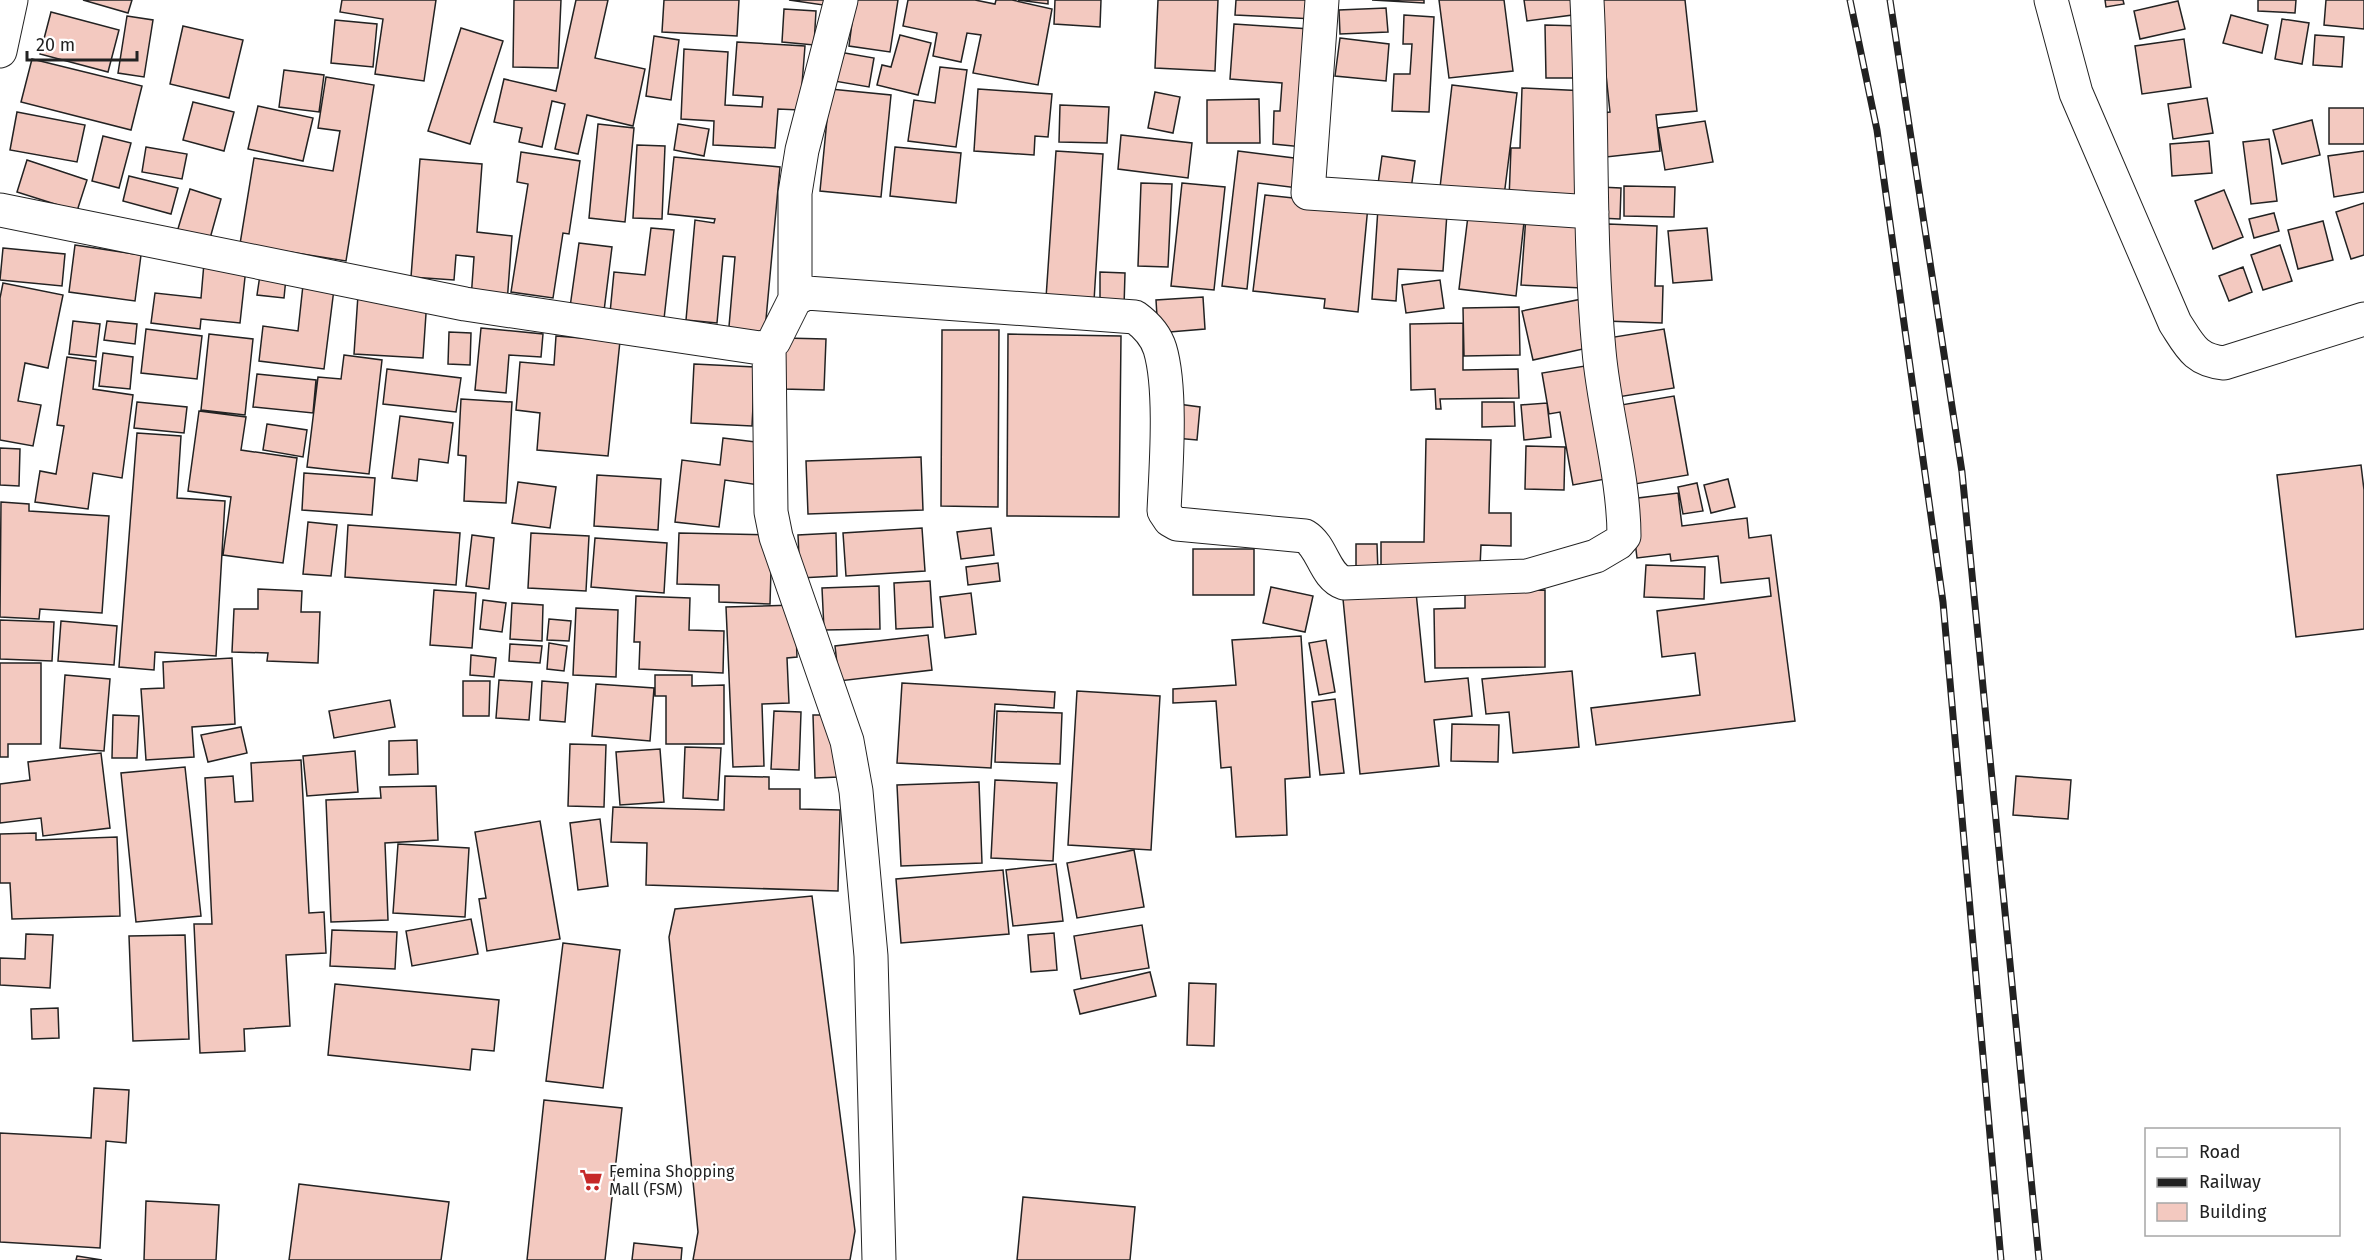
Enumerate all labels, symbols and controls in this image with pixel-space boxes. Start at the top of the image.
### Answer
scale bar [27,24,136,62]
text: 20 m [36,34,75,56]
legend [2145,1128,2340,1236]
text: Road [2199,1141,2241,1163]
place label: Femina Shopping Mall (FSM) [609,1162,735,1199]
supermarket icon: Femina Shopping Mall (FSM) [578,1167,604,1193]
text: Railway [2199,1171,2261,1193]
text: Building [2199,1201,2267,1223]

